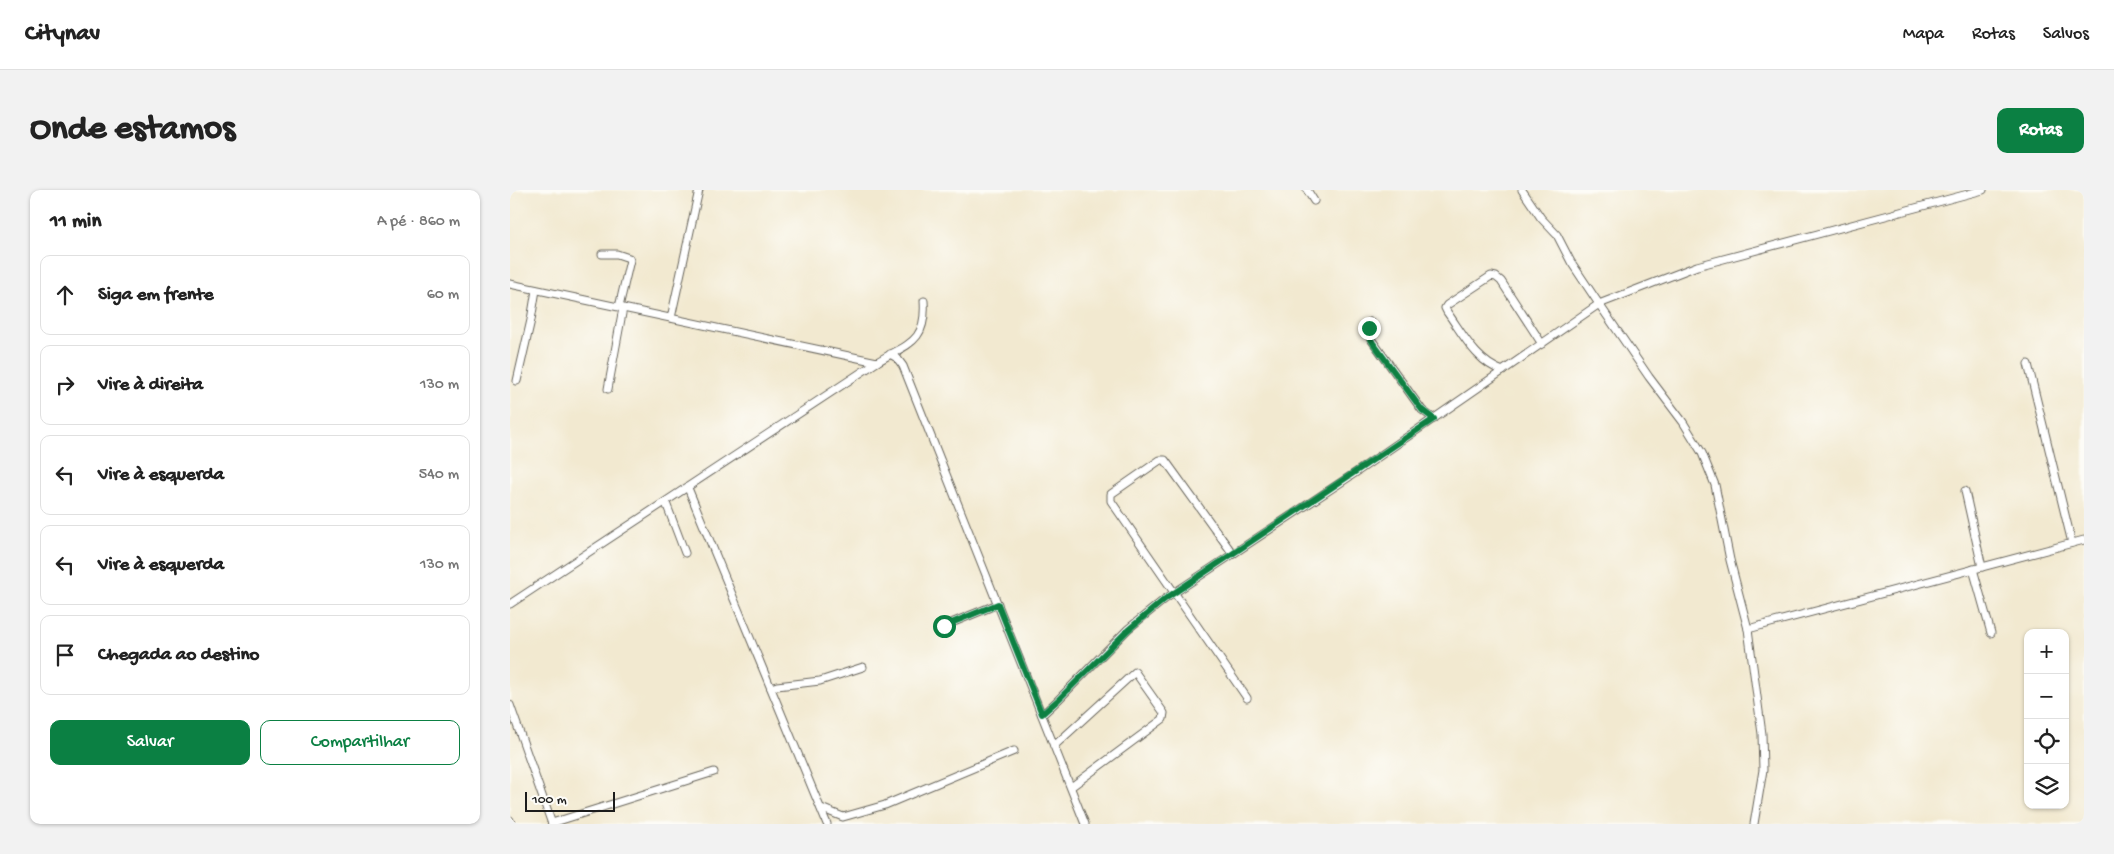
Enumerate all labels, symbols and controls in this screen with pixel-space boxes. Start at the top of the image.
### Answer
text: Citynav [25,20,100,49]
text: Mapa [1903,24,1944,45]
text: Rotas [1972,24,2015,45]
text: Salvos [2043,24,2089,45]
button: Rotas [1997,108,2084,153]
text: Onde estamos [30,110,235,151]
text: 11 min [50,210,101,235]
text: A pé · 860 m [377,213,460,232]
icon: ahead [51,281,79,309]
text: Siga em frente [98,284,214,307]
text: 60 m [427,286,459,305]
route end [1358,317,1381,340]
icon: right [51,371,79,399]
text: Vire à direita [98,374,203,397]
text: 130 m [420,376,459,395]
icon: left [51,461,79,489]
text: Vire à esquerda [98,464,224,487]
text: 540 m [419,466,459,485]
icon: left [51,551,79,579]
text: Vire à esquerda [98,554,224,577]
text: 130 m [420,556,459,575]
route start [933,615,956,638]
map controls [2024,629,2069,809]
button: + [2024,629,2069,674]
icon: arrive [51,641,79,669]
text: Chegada ao destino [98,644,259,667]
button: − [2024,674,2069,719]
button: locate [2024,719,2069,764]
button: Salvar [50,720,250,765]
button: Compartilhar [260,720,460,765]
button: layers [2024,764,2069,809]
scale bar [525,789,615,812]
text: 100 m [532,792,567,809]

